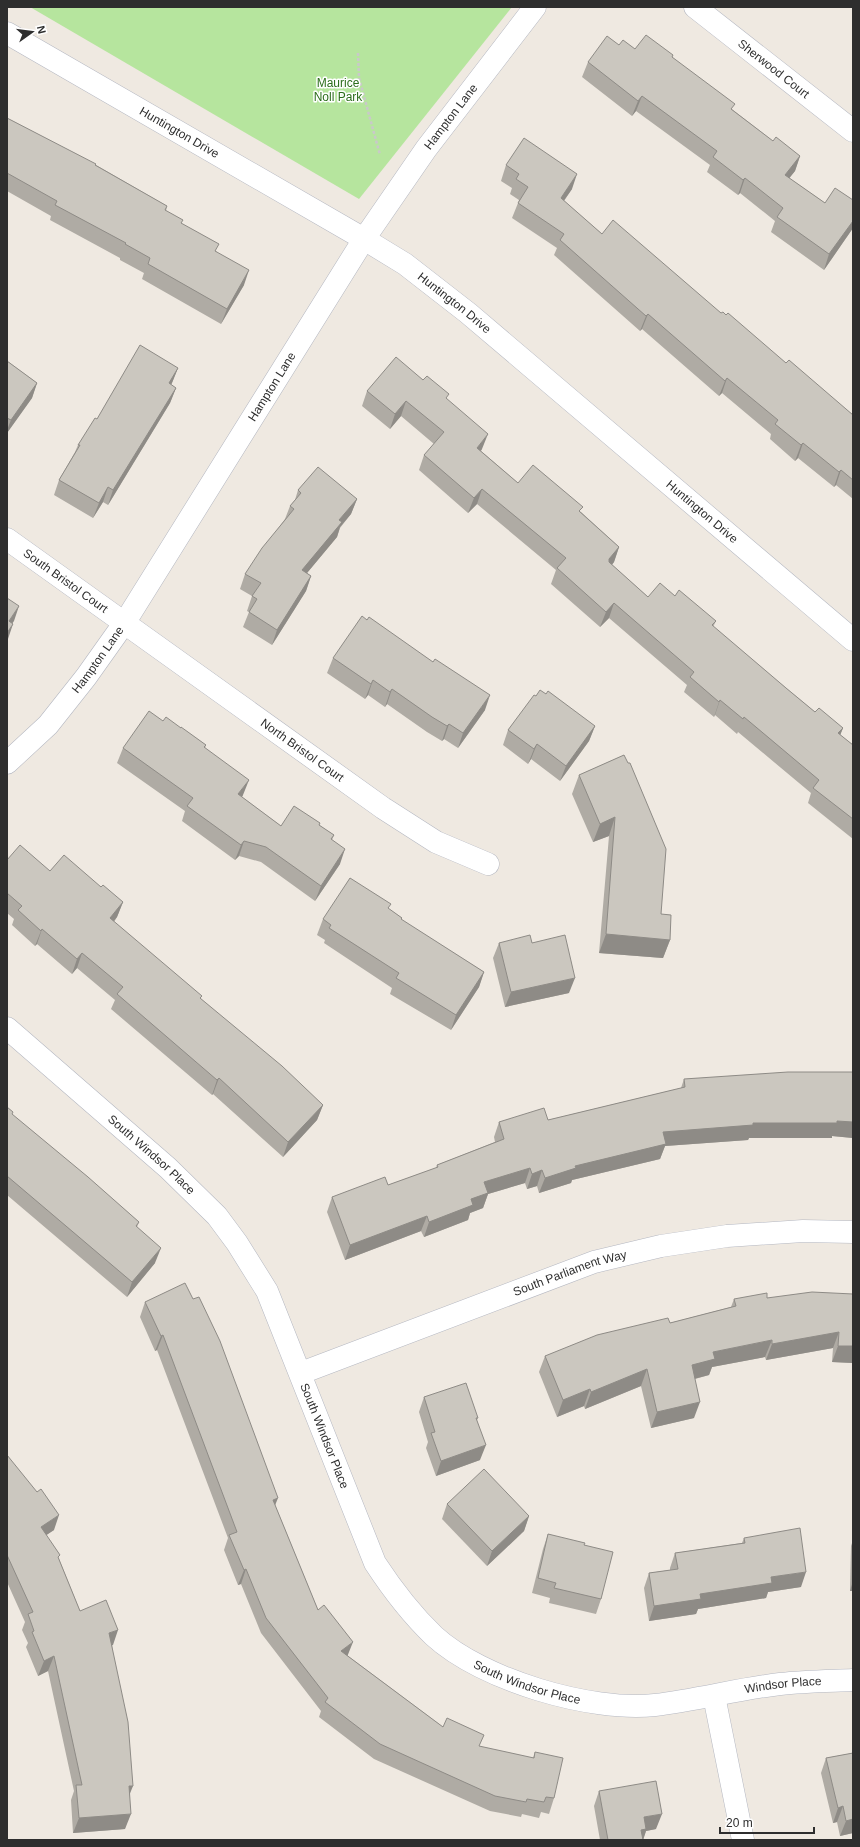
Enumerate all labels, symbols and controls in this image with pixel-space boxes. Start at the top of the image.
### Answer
north arrow [12,12,52,52]
text: N [35,24,48,35]
street label: Sherwood Court [735,36,813,101]
park label: Maurice Noll Park [314,76,363,104]
street label: Hampton Lane [421,81,481,152]
street label: Huntington Drive [137,104,222,161]
street label: Huntington Drive [415,270,494,337]
street label: Hampton Lane [245,349,299,424]
street label: Huntington Drive [663,477,741,546]
street label: South Bristol Court [20,546,111,616]
street label: Hampton Lane [69,624,127,696]
street label: North Bristol Court [258,716,347,785]
street label: South Windsor Place [105,1112,198,1198]
street label: South Parliament Way [511,1247,628,1299]
street label: South Windsor Place [297,1381,352,1491]
street label: South Windsor Place [471,1657,582,1707]
street label: Windsor Place [743,1674,822,1696]
scale bar [720,1809,814,1835]
text: 20 m [726,1816,753,1830]

